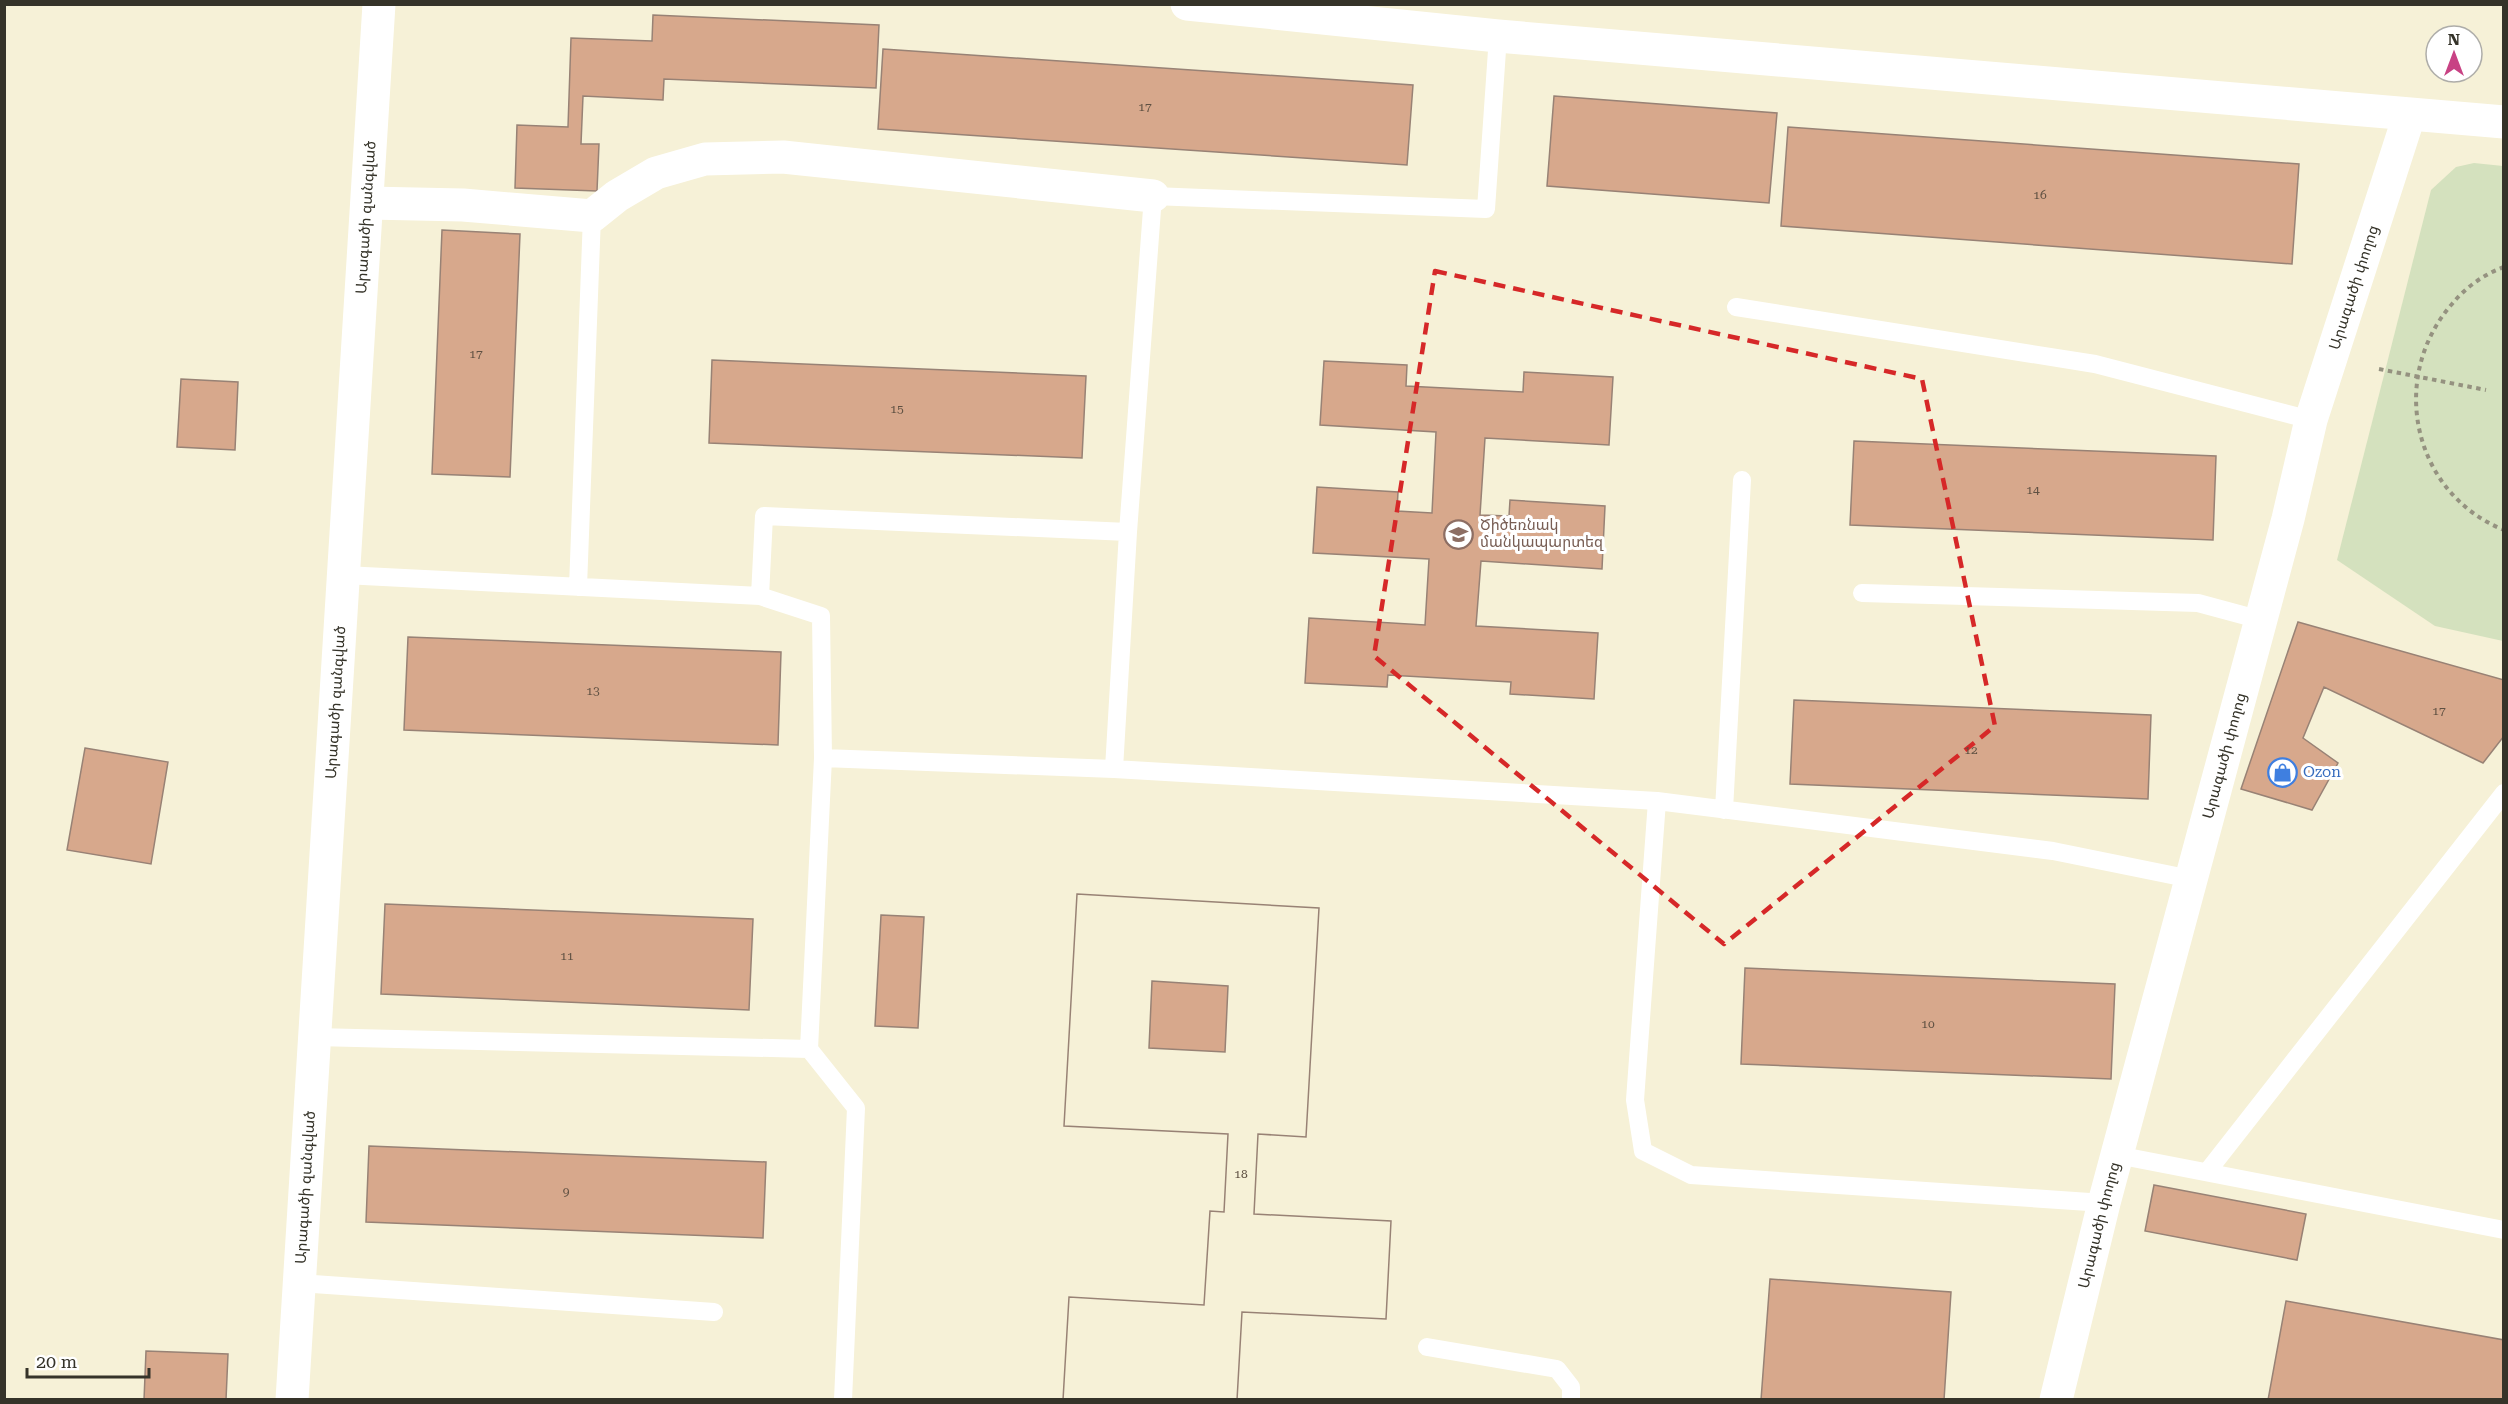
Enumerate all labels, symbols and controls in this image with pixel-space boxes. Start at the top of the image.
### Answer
north arrow [2424,24,2484,84]
text: N [2448,30,2460,49]
house number: 17 [1138,100,1152,114]
street label: Արագածի զանգված [352,140,379,294]
house number: 16 [2033,188,2047,202]
street label: Արագածի փողոց [2325,223,2382,352]
house number: 17 [469,347,483,361]
house number: 15 [890,402,904,416]
house number: 14 [2026,483,2040,497]
place label: Ծիծեռնակ մանկապարտեզ [1480,516,1604,551]
school or university icon: Ծիծեռնակ մանկապարտեզ [1443,518,1475,550]
street label: Արագածի զանգված [322,625,349,779]
house number: 13 [586,684,600,698]
street label: Արագածի փողոց [2199,691,2250,821]
house number: 17 [2432,704,2446,718]
house number: 12 [1964,743,1978,757]
shop icon: Ozon [2266,756,2298,788]
place label: Ozon [2303,763,2341,781]
house number: 11 [560,949,574,963]
house number: 10 [1921,1017,1935,1031]
street label: Արագածի զանգված [291,1110,319,1264]
street label: Արագածի փողոց [2075,1160,2124,1290]
house number: 18 [1234,1167,1248,1181]
house number: 9 [563,1185,570,1199]
scale bar [27,1341,148,1379]
text: 20 m [36,1351,77,1372]

